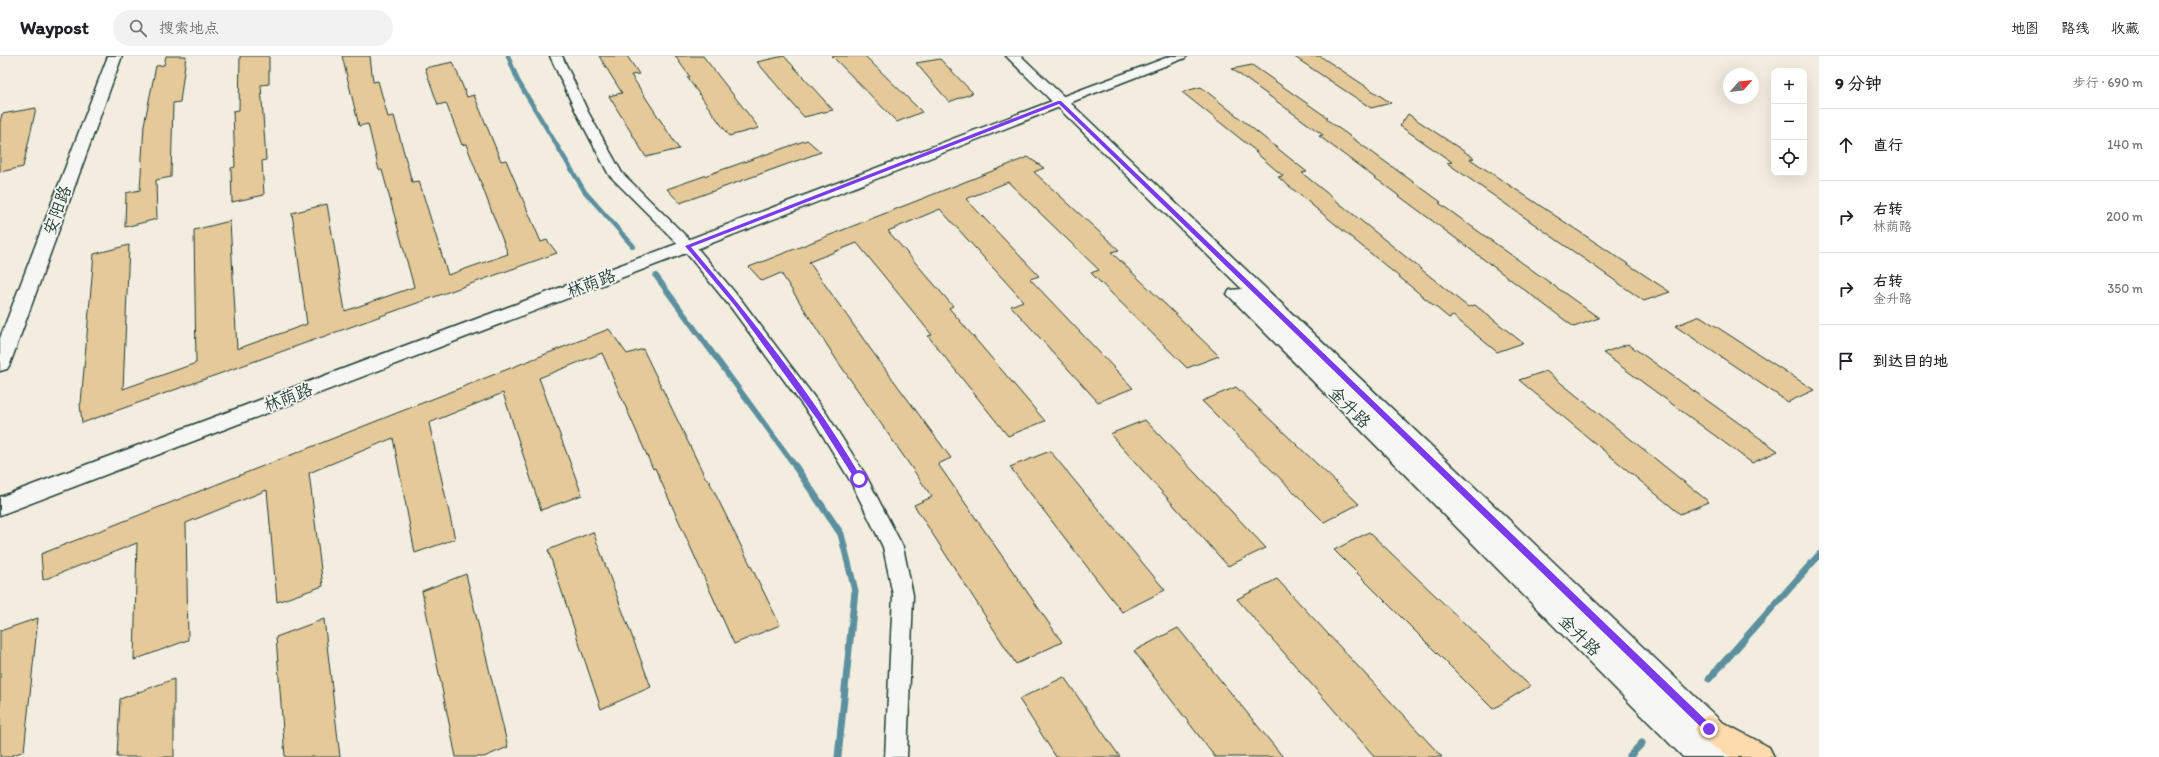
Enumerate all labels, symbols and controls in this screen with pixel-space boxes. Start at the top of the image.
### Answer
search box [113,10,393,46]
text: Waypost [20,16,89,39]
icon: search [127,17,149,39]
text: 搜索地点 [159,19,219,37]
text: 地图 [2011,20,2039,37]
text: 路线 [2061,20,2089,37]
text: 收藏 [2111,20,2139,37]
north arrow [1723,68,1759,104]
map controls [1771,68,1807,176]
button: + [1771,68,1807,104]
text: 9 分钟 [1835,73,1882,93]
text: 步行 · 690 m [2072,75,2143,90]
button: − [1771,104,1807,140]
icon: ahead [1835,134,1857,156]
text: 直行 [1873,136,1903,154]
text: 140 m [2107,137,2143,152]
button: locate [1771,140,1807,176]
street label: 安阳路 [39,183,75,237]
text: 右转 [1873,200,1903,218]
icon: right [1835,206,1857,228]
text: 200 m [2106,209,2143,224]
text: 林荫路 [1873,219,1912,234]
street label: 林荫路 [564,265,618,301]
text: 右转 [1873,272,1903,290]
icon: right [1835,278,1857,300]
text: 350 m [2107,281,2143,296]
text: 金升路 [1873,291,1912,306]
icon: arrive [1835,350,1857,372]
text: 到达目的地 [1873,352,1948,370]
street label: 林荫路 [261,379,315,415]
street label: 金升路 [1325,382,1375,432]
route start [850,470,868,488]
street label: 金升路 [1555,610,1605,660]
route end [1700,720,1718,738]

